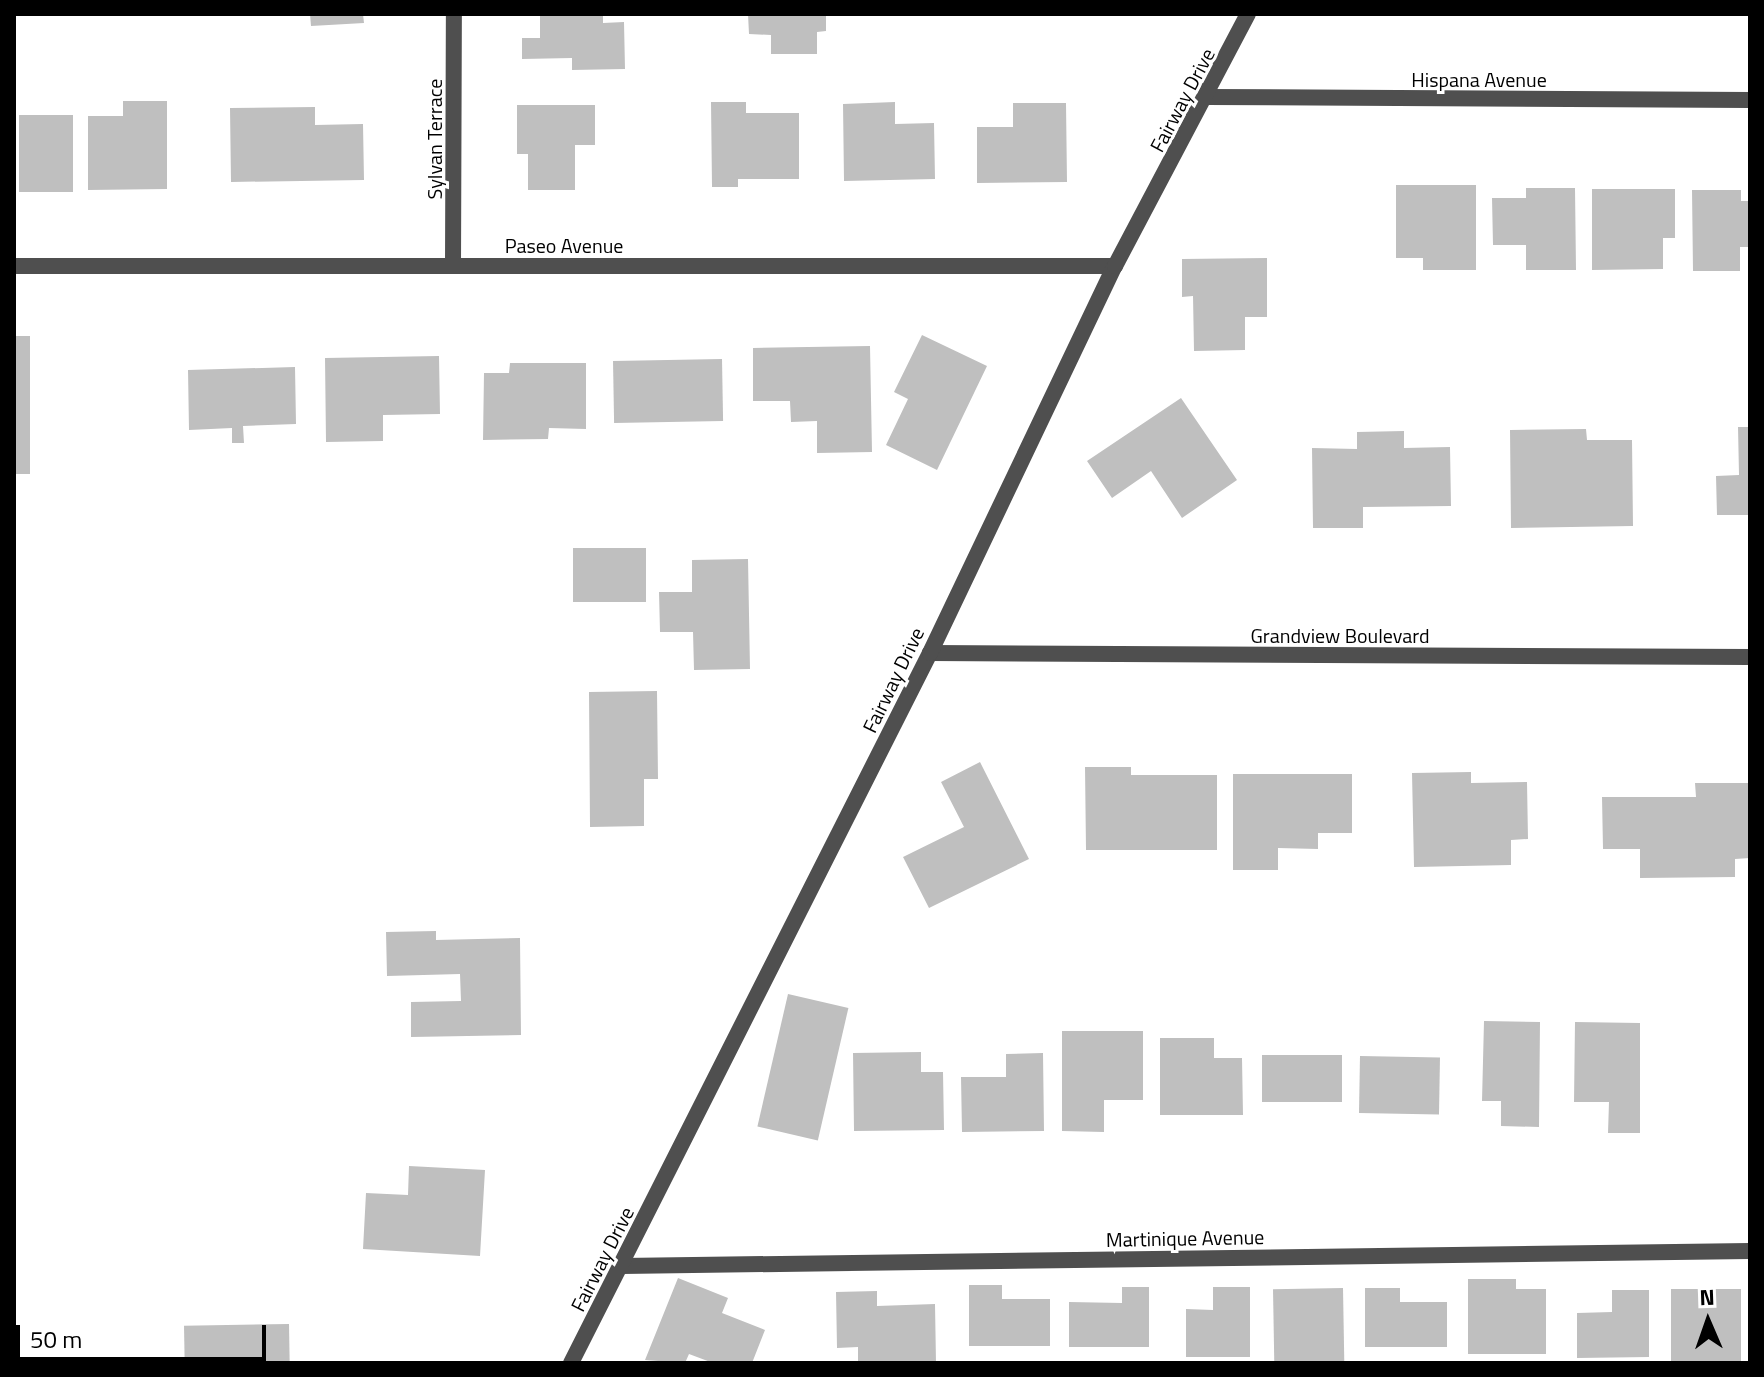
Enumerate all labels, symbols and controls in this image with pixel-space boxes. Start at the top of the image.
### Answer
street label: Fairway Drive [1145,44,1219,156]
street label: Hispana Avenue [1411,67,1547,91]
street label: Sylvan Terrace [422,79,446,199]
street label: Paseo Avenue [505,233,623,257]
street label: Fairway Drive [857,623,929,737]
street label: Grandview Boulevard [1251,623,1429,647]
street label: Fairway Drive [565,1203,639,1315]
street label: Martinique Avenue [1106,1225,1264,1251]
text: N [1699,1280,1715,1314]
north arrow [1668,1281,1748,1361]
scale bar [20,1309,270,1359]
text: 50 m [30,1321,82,1357]

